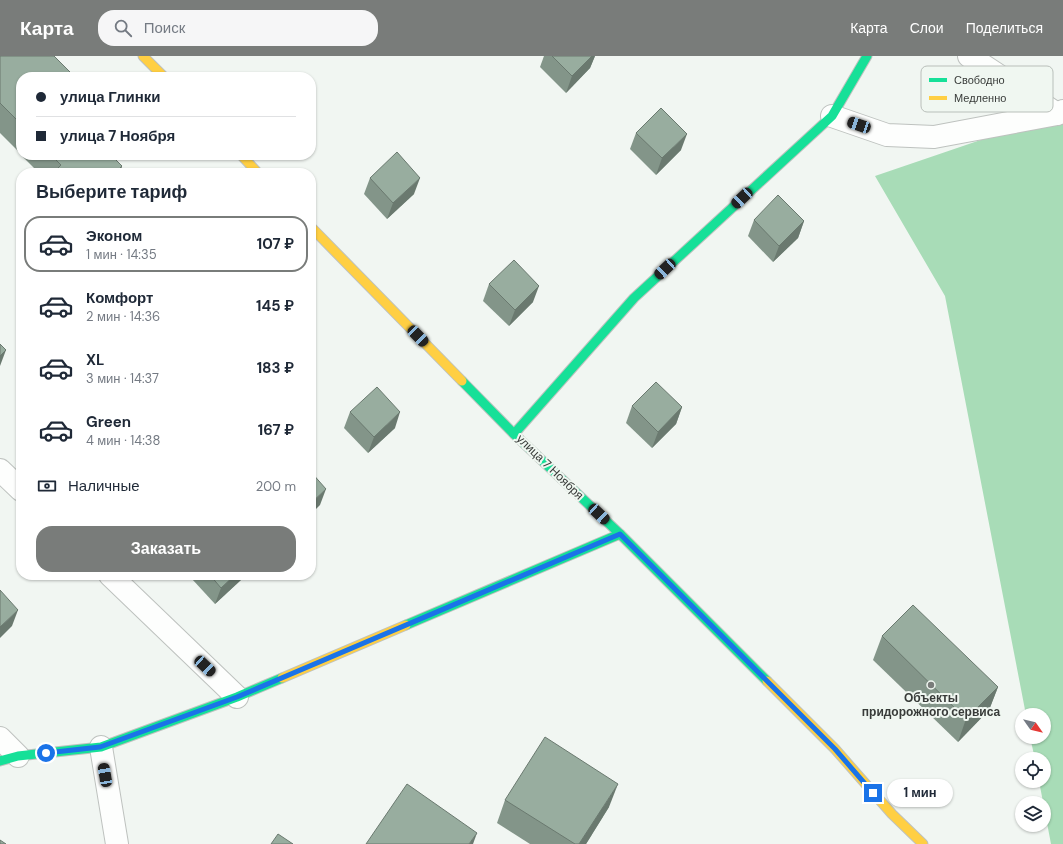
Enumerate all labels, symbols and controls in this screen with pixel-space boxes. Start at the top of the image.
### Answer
search box [98,10,378,46]
text: Карта [20,16,74,41]
icon: search [112,17,134,39]
text: Поиск [144,18,185,38]
text: Карта [850,19,888,37]
text: Слои [910,19,944,37]
text: Поделиться [966,19,1043,37]
legend [921,66,1053,112]
text: Свободно [954,73,1005,87]
text: улица Глинки [60,87,160,107]
text: Медленно [954,91,1006,105]
car [846,115,872,135]
text: улица 7 Ноября [60,126,175,146]
text: Выберите тариф [36,180,187,204]
car [729,185,755,211]
icon: car [38,226,74,262]
text: Эконом [86,226,142,246]
text: 107 ₽ [257,234,294,254]
text: 1 мин · 14:35 [86,246,157,263]
car [652,256,678,282]
icon: car [38,288,74,324]
text: Комфорт [86,288,153,308]
text: 145 ₽ [256,296,294,316]
text: 2 мин · 14:36 [86,308,160,325]
car [405,323,431,349]
icon: car [38,350,74,386]
text: XL [86,350,104,370]
text: 183 ₽ [257,358,294,378]
text: 3 мин · 14:37 [86,370,159,387]
icon: car [38,412,74,448]
text: Green [86,412,131,432]
text: 167 ₽ [258,420,294,440]
street label: улица 7 Ноября [513,431,587,503]
text: 4 мин · 14:38 [86,432,160,449]
icon: cash [36,475,58,497]
text: Наличные [68,476,140,496]
text: 200 m [256,478,296,495]
car [586,501,612,527]
button: Заказать [36,526,296,572]
car [192,653,218,679]
marker: Объекты придорожного сервиса [926,680,936,690]
place label: Объекты придорожного сервиса [862,690,1001,720]
north arrow [1015,708,1051,744]
map controls [1015,708,1051,832]
route start [37,744,55,762]
button: locate [1015,752,1051,788]
car [97,762,113,788]
callout: 1 мин [887,779,953,807]
route end [864,784,882,802]
text: 1 мин [903,784,937,801]
button: layers [1015,796,1051,832]

